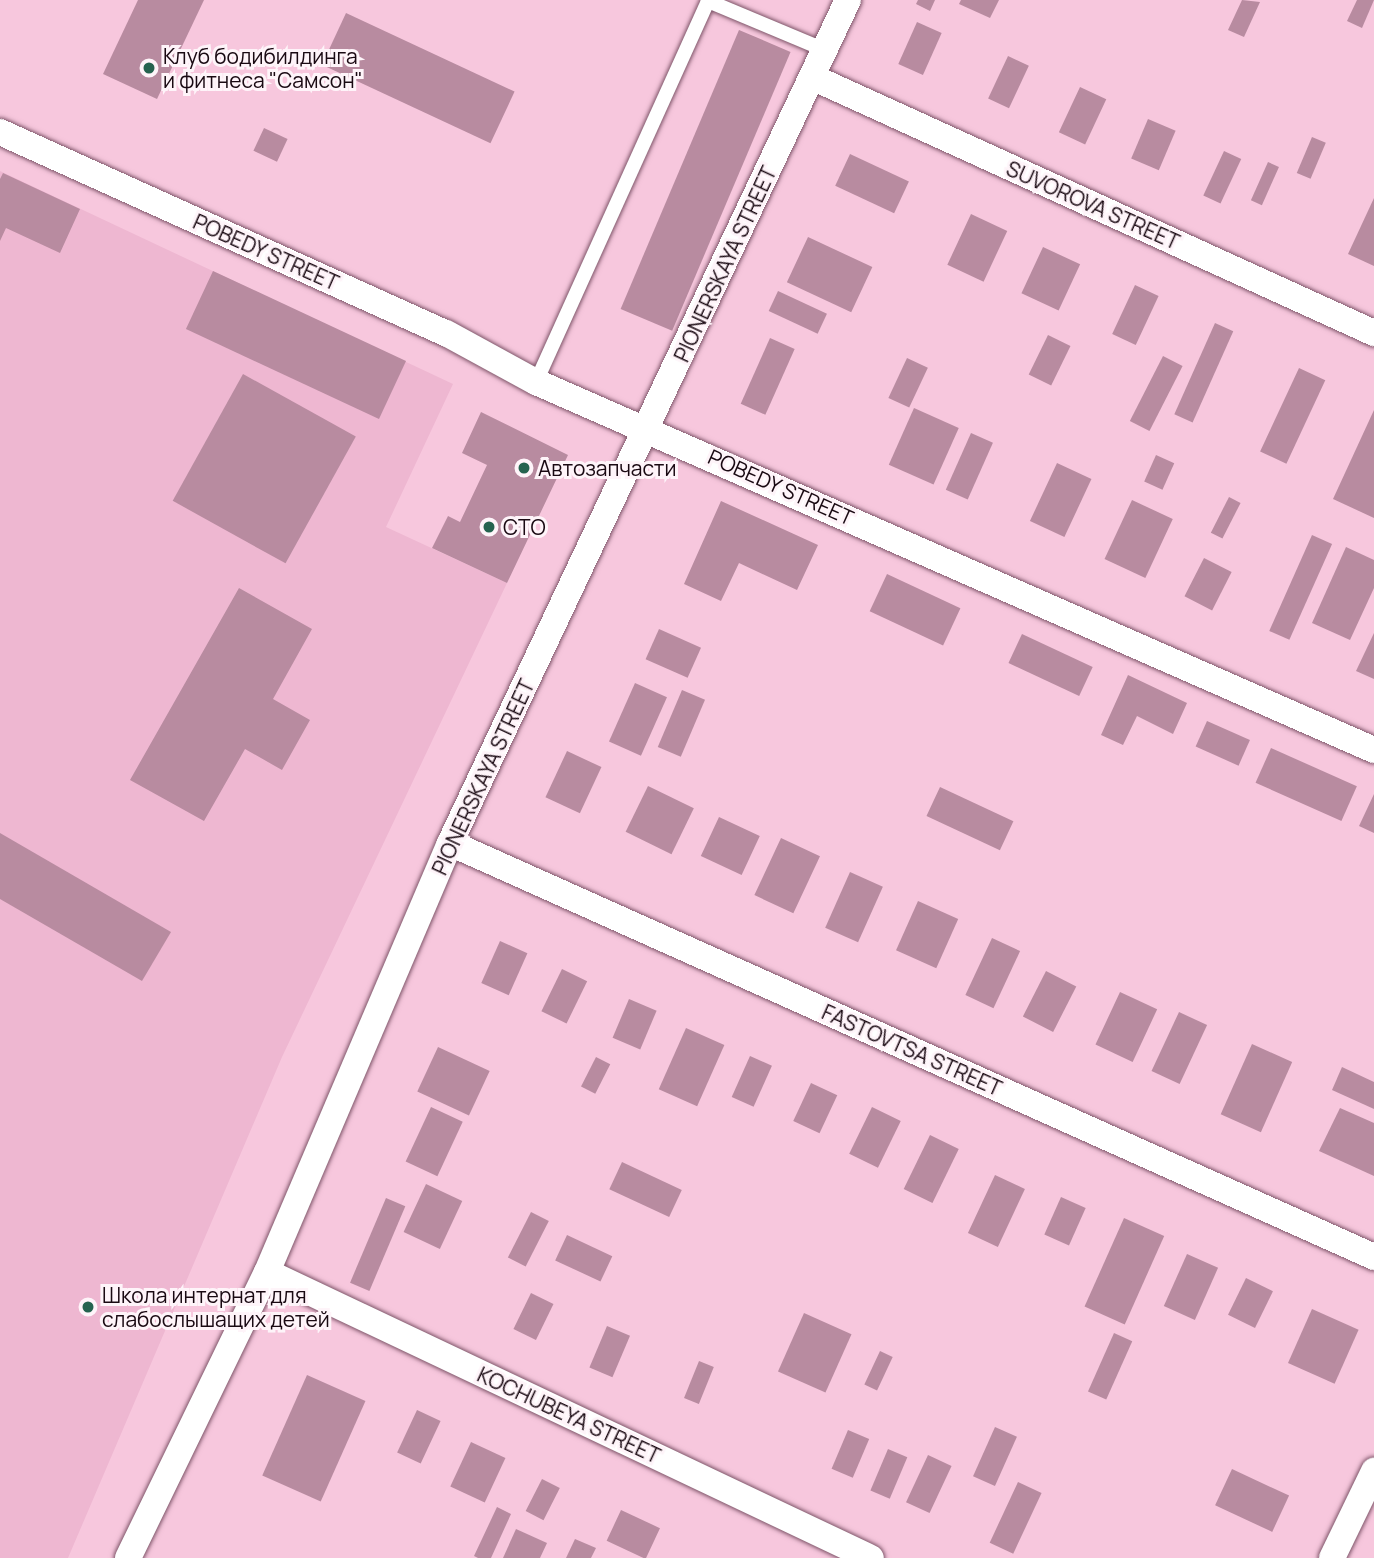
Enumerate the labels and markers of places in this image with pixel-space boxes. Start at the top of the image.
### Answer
place label: Клуб бодибилдинга и фитнеса "Самсон" [163,43,363,93]
marker: Клуб бодибилдинга и фитнеса "Самсон" [141,60,157,76]
place label: Автозапчасти [538,455,676,481]
marker: Автозапчасти [516,460,532,476]
place label: СТО [503,514,546,540]
marker: СТО [481,519,497,535]
place label: Школа интернат для слабослышащих детей [102,1282,330,1332]
marker: Школа интернат для слабослышащих детей [80,1299,96,1315]

